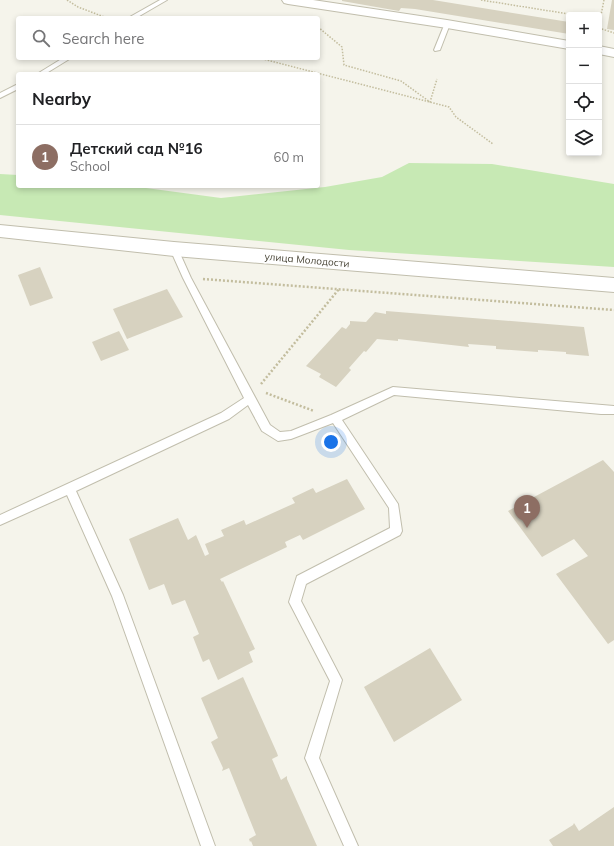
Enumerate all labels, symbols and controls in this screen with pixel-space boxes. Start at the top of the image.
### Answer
map controls [566,12,602,156]
button: + [566,12,602,48]
search box [16,16,320,60]
icon: search [30,27,52,49]
text: Search here [62,29,144,48]
button: − [566,48,602,84]
button: locate [566,84,602,120]
text: Nearby [32,88,91,109]
button: layers [566,120,602,156]
text: Детский сад №16 [70,139,202,158]
text: 1 [41,149,49,165]
text: 60 m [274,149,304,165]
text: School [70,158,110,174]
street label: улица Молодости [264,250,350,270]
your location [321,432,341,452]
pin: 1 [514,495,540,528]

